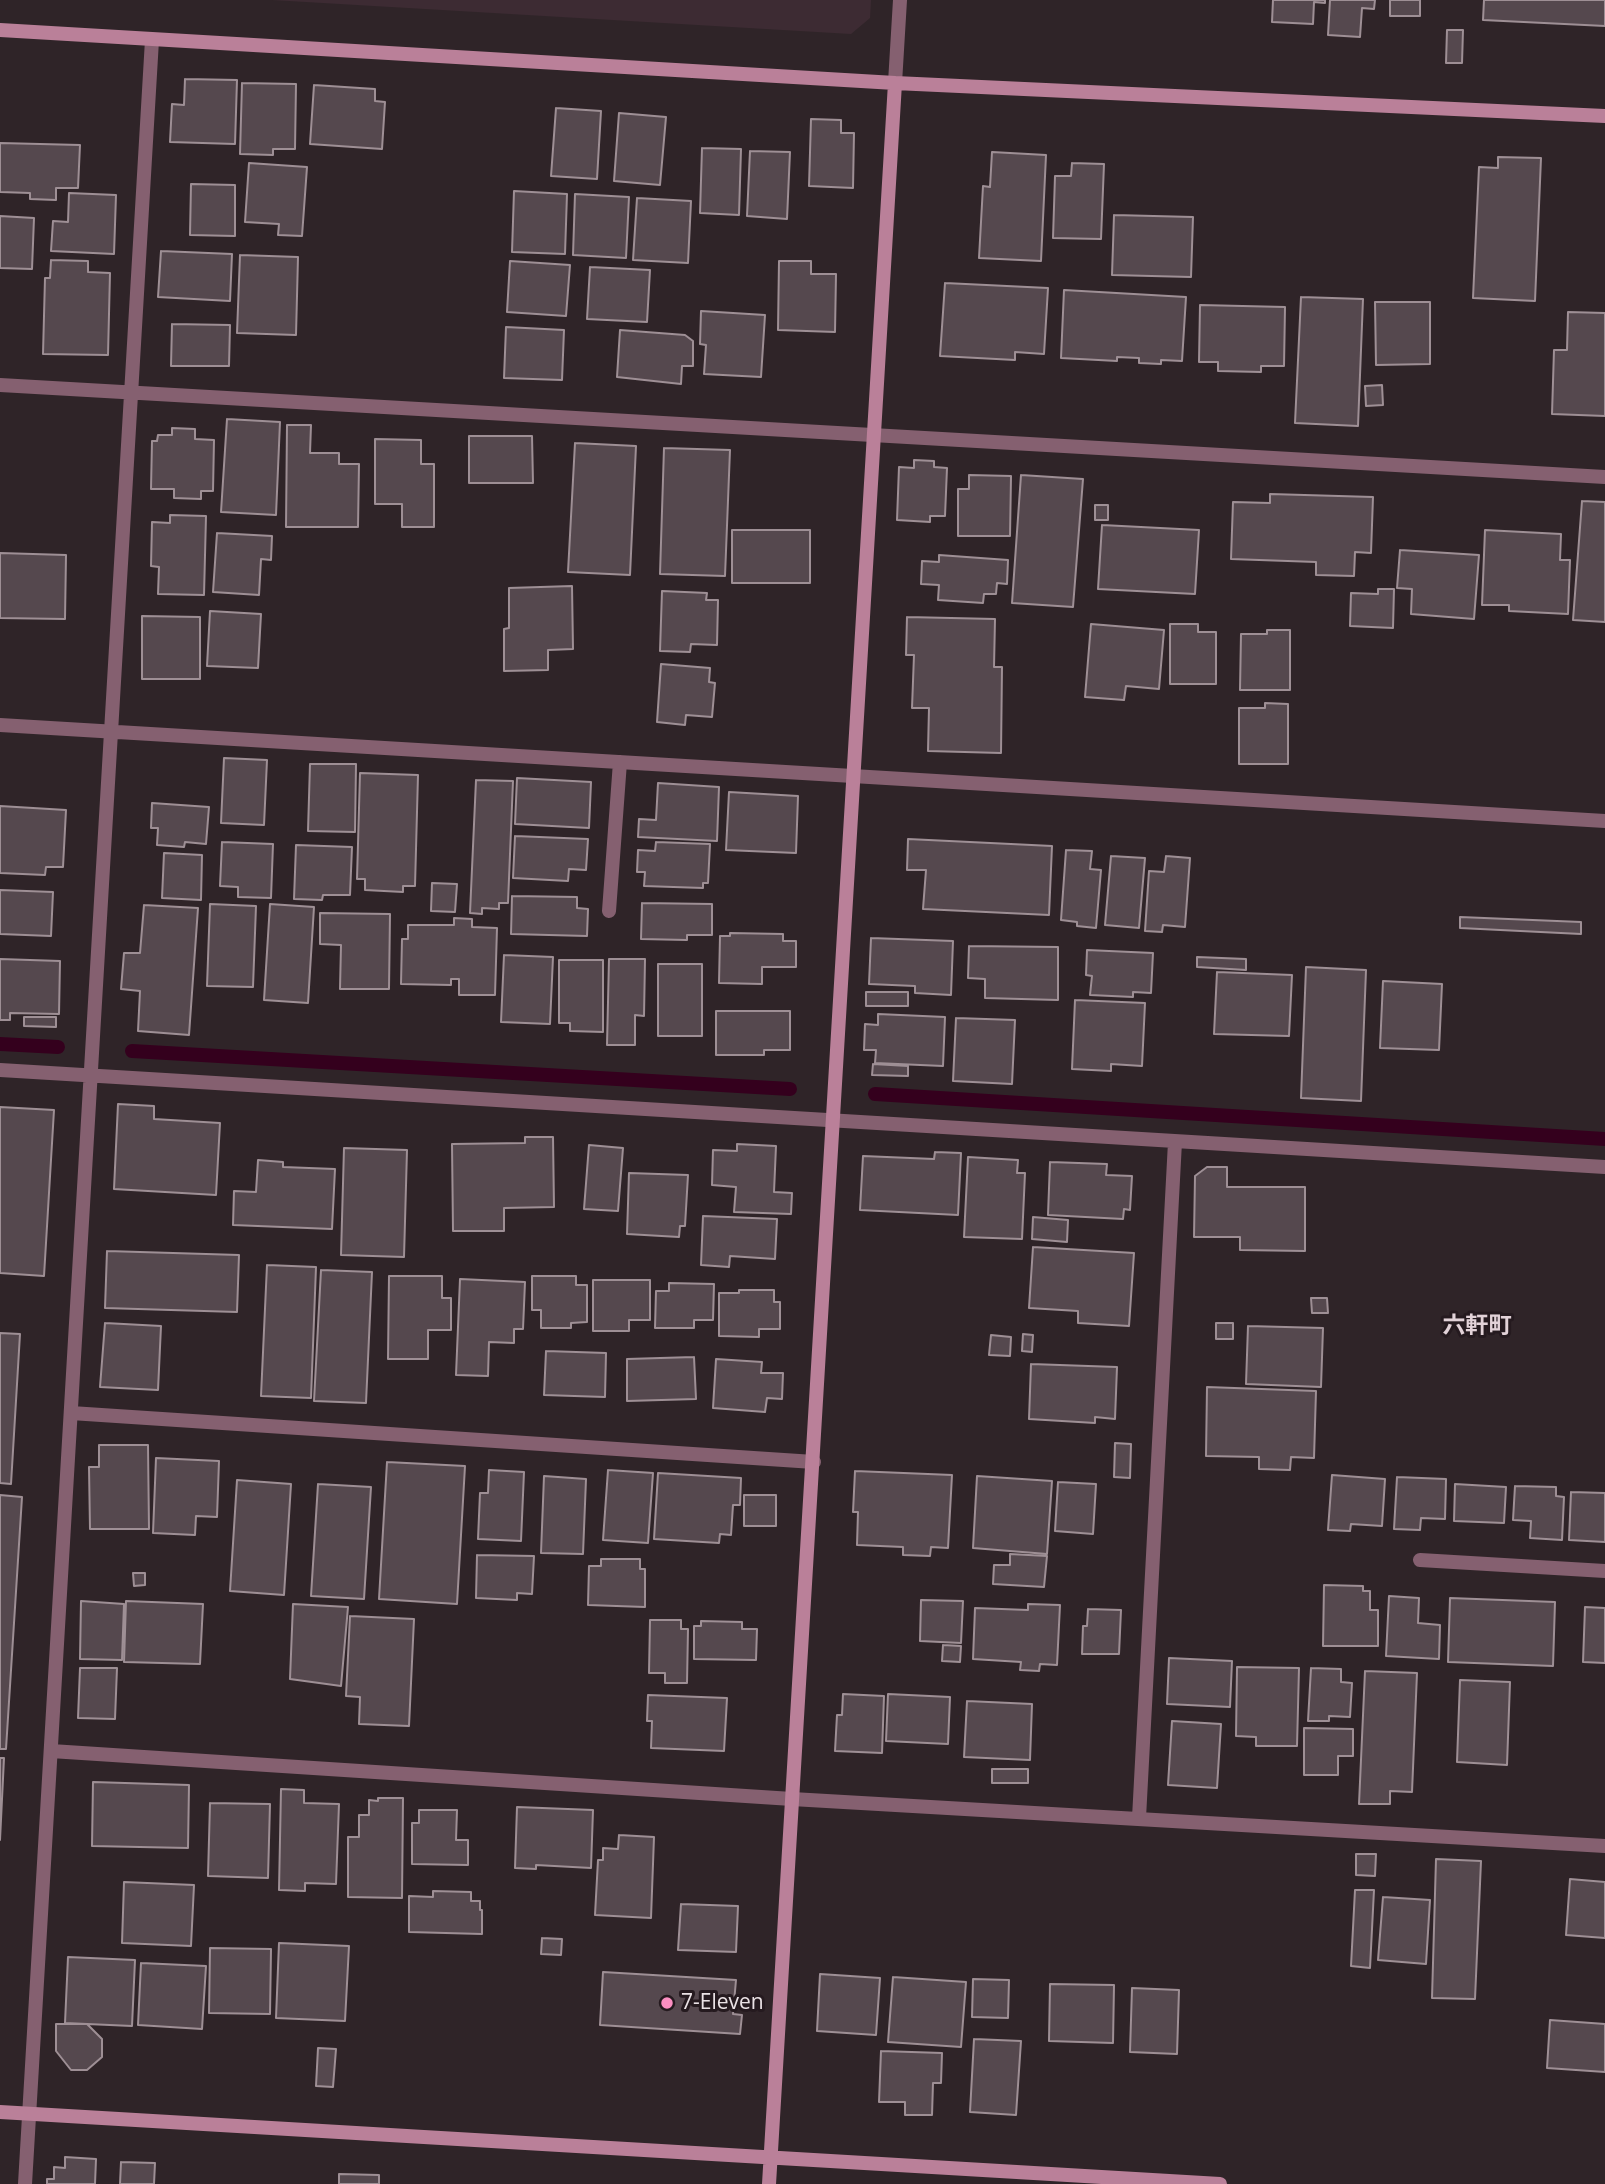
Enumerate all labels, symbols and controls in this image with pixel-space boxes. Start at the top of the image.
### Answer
district label: 六軒町 [1443,1312,1511,1340]
place label: 7-Eleven [681,1990,764,2016]
marker: 7-Eleven [659,1995,675,2011]

